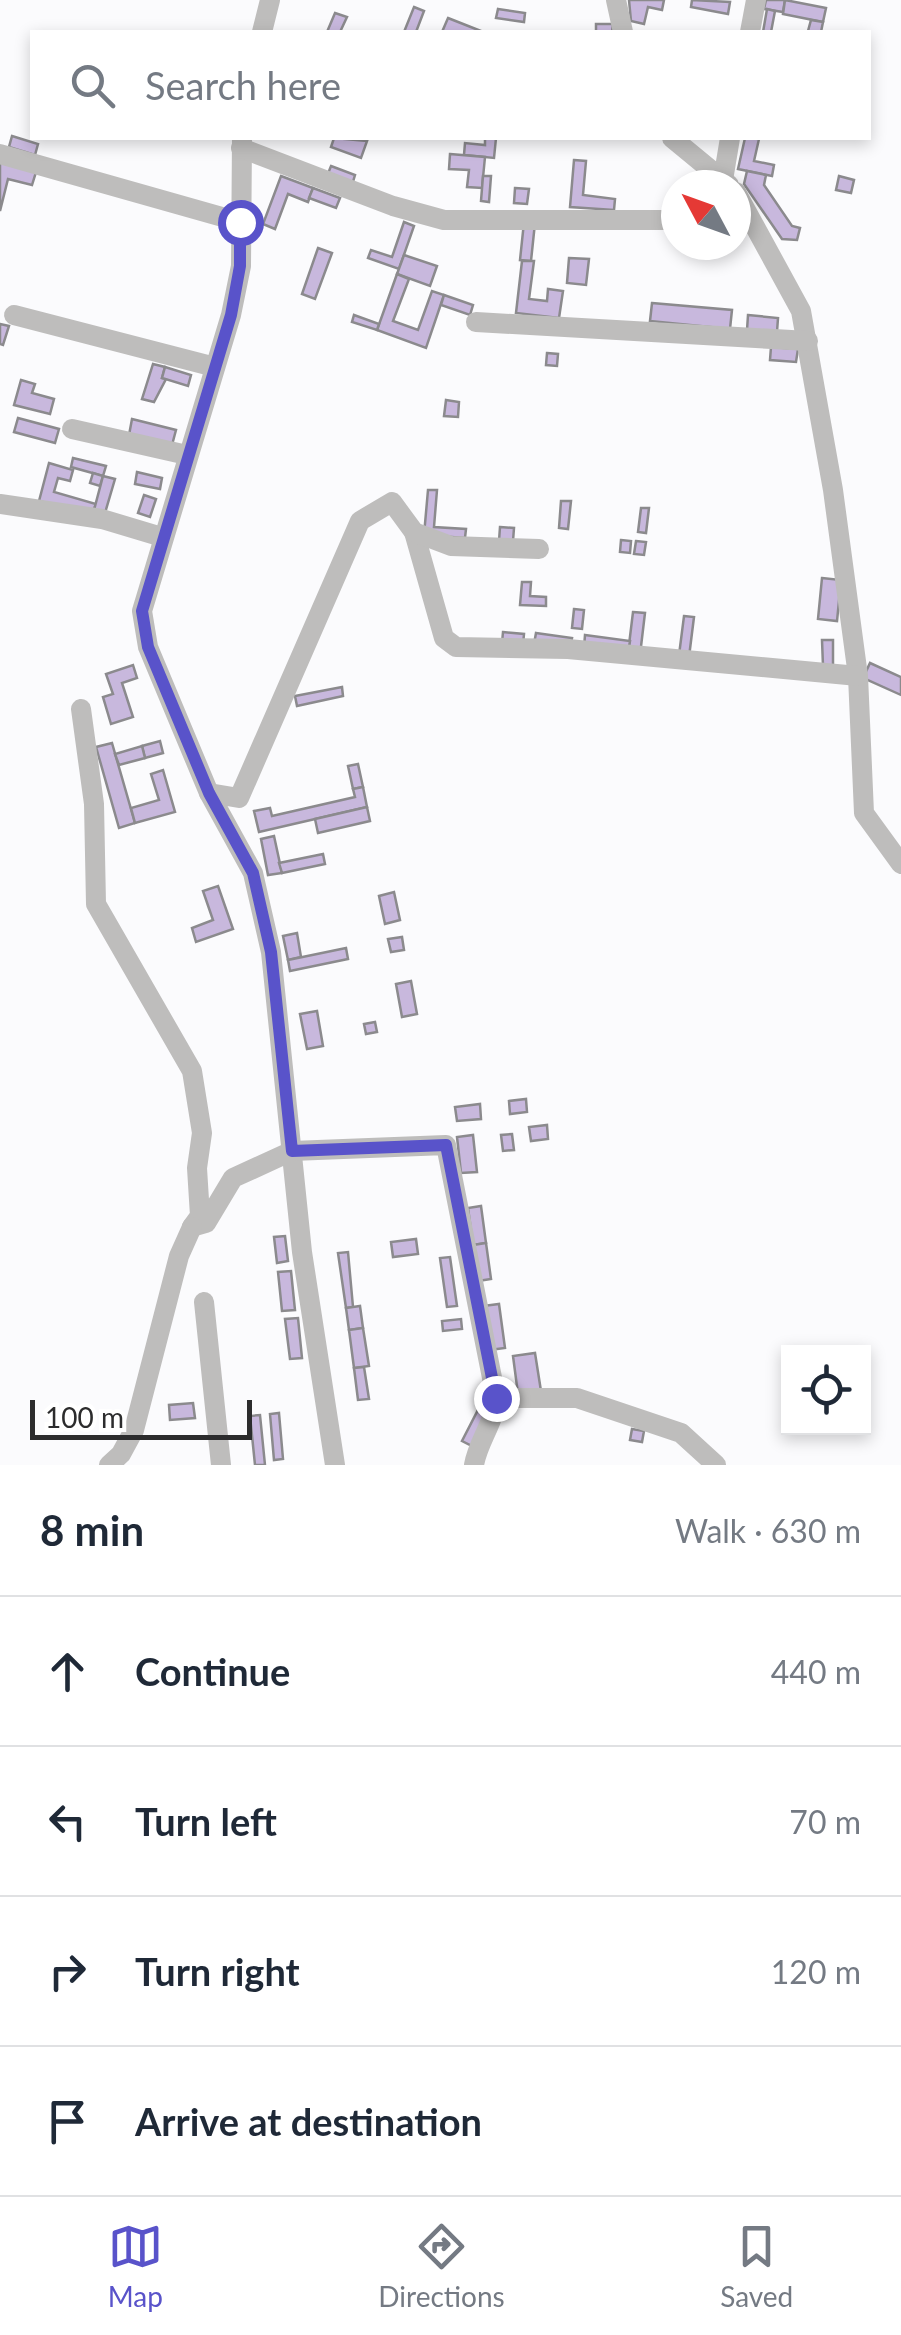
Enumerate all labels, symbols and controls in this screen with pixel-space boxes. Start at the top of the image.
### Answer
search box [30,30,871,140]
icon: search [65,58,120,113]
text: Search here [145,62,341,108]
north arrow [661,170,751,260]
route start [218,200,264,246]
map controls [781,1345,871,1435]
button: locate [781,1345,871,1435]
route end [474,1376,520,1422]
scale bar [30,1395,252,1440]
text: 100 m [45,1400,124,1434]
text: 8 min [40,1505,144,1555]
text: Walk · 630 m [675,1511,861,1550]
icon: ahead [40,1644,95,1699]
text: Continue [135,1648,290,1694]
text: 440 m [771,1652,861,1691]
icon: left [40,1794,95,1849]
text: Turn left [135,1798,277,1844]
text: 70 m [789,1802,861,1841]
icon: right [40,1944,95,1999]
text: Turn right [135,1948,300,1994]
text: 120 m [771,1952,861,1991]
icon: arrive [40,2094,95,2149]
text: Arrive at destination [135,2098,482,2144]
tab: Map [108,2219,163,2313]
tab: Directions [378,2219,505,2313]
tab: Saved [720,2219,793,2313]

